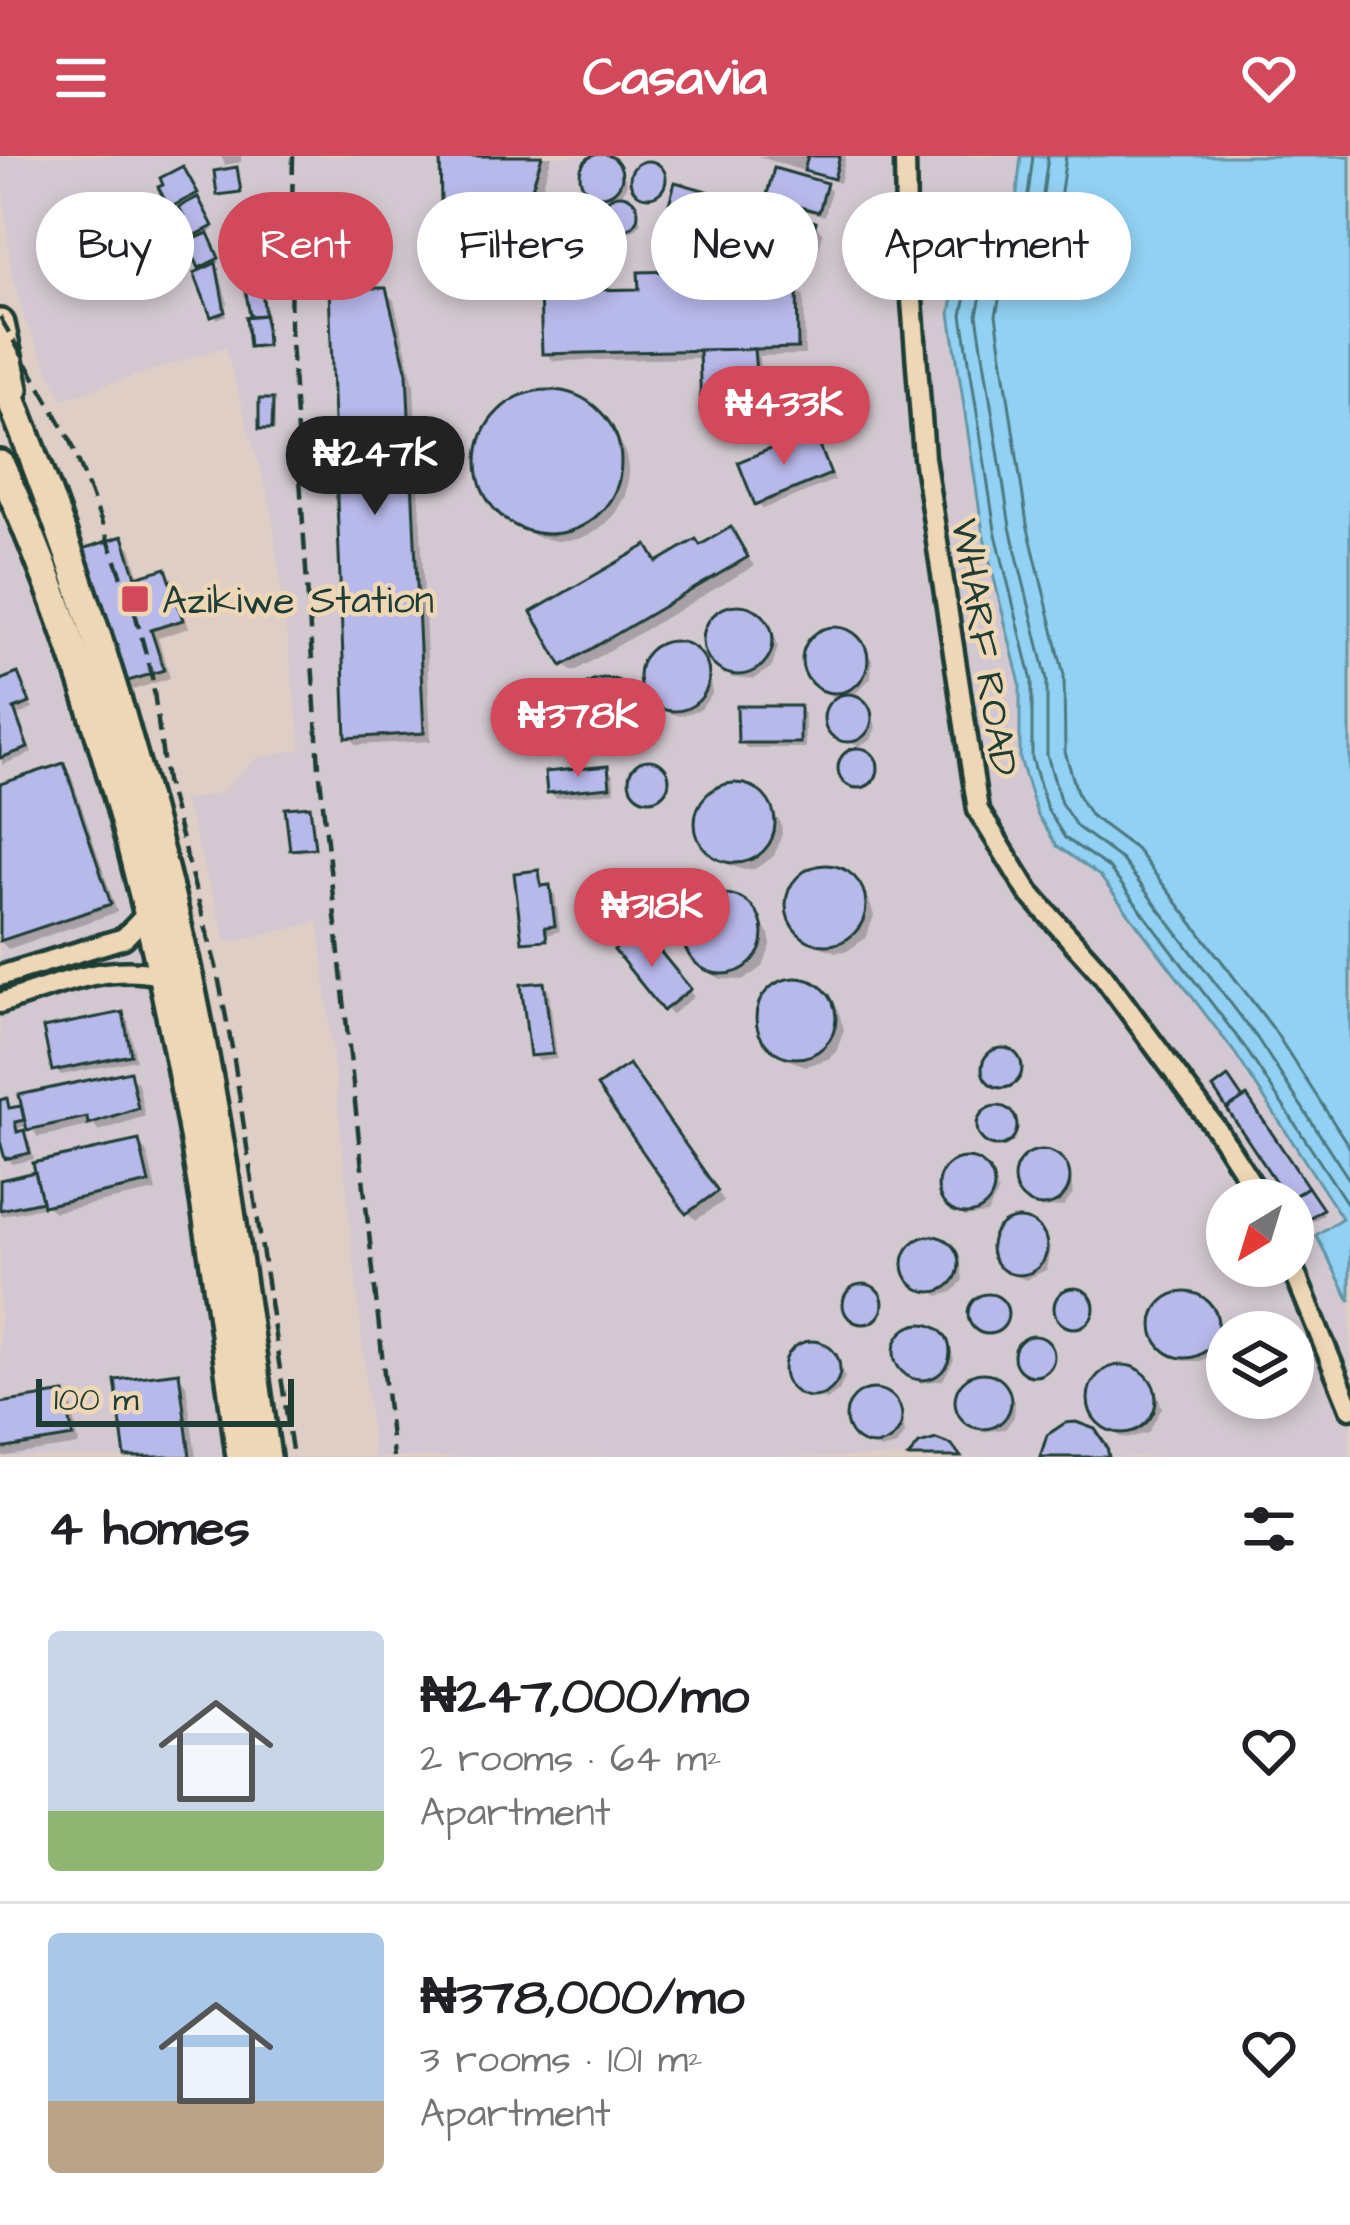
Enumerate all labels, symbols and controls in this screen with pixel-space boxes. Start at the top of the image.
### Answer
text: Casavia [583,41,767,116]
icon: menu [48,45,114,111]
icon: heart [1236,45,1302,111]
chip: Buy [36,192,194,300]
chip: Rent [218,192,393,300]
chip: Filters [417,192,627,300]
chip: New [651,192,818,300]
chip: Apartment [842,192,1131,300]
pin: ₦433K [700,366,868,468]
text: ₦433K [725,378,843,432]
pin: ₦247K [291,416,459,518]
text: ₦247K [313,428,437,482]
street label: WHARF ROAD [936,515,1030,780]
place label: Azikiwe Station [162,575,434,629]
marker: Azikiwe Station [119,583,151,615]
pin: ₦378K [494,678,662,780]
text: ₦378K [518,690,638,744]
pin: ₦318K [568,868,736,970]
text: ₦318K [601,880,703,934]
north arrow [1206,1179,1314,1287]
map controls [1206,1179,1314,1419]
button: layers [1206,1311,1314,1419]
scale bar [36,1373,294,1426]
text: 100 m [54,1377,139,1423]
text: 4 homes [48,1494,250,1565]
icon: filters [1236,1496,1302,1562]
text: ₦247,000/mo [420,1662,749,1733]
icon: home [144,1679,288,1823]
icon: heart [1236,1718,1302,1784]
text: 2 rooms · 64 m² [420,1733,722,1787]
text: Apartment [420,1787,611,1841]
text: ₦378,000/mo [420,1963,744,2034]
icon: home [144,1981,288,2125]
icon: heart [1236,2020,1302,2086]
text: 3 rooms · 101 m² [420,2034,703,2088]
text: Apartment [420,2088,611,2142]

